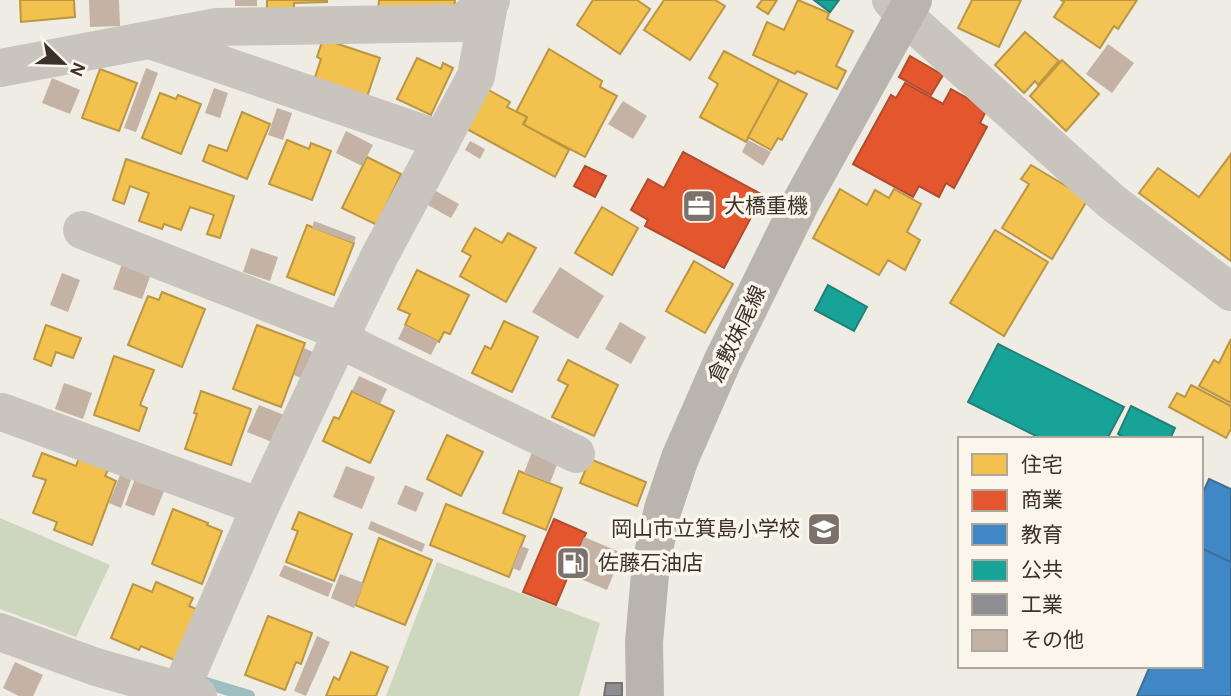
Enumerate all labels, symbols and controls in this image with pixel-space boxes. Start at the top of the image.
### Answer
north arrow [28,28,98,98]
text: N [65,59,91,80]
office icon: 大橋重機 [680,187,718,225]
place label: 大橋重機 [724,194,808,218]
street label: 倉敷妹尾線 [703,282,771,386]
legend [958,437,1203,668]
text: 住宅 [1021,453,1063,477]
text: 商業 [1021,488,1063,512]
school or university icon: 岡山市立箕島小学校 [805,510,843,548]
place label: 岡山市立箕島小学校 [611,517,800,541]
text: 教育 [1021,523,1063,547]
fuel station icon: 佐藤石油店 [554,544,592,582]
place label: 佐藤石油店 [598,551,703,575]
text: 公共 [1021,558,1063,582]
text: 工業 [1021,593,1063,617]
text: その他 [1021,628,1084,652]

